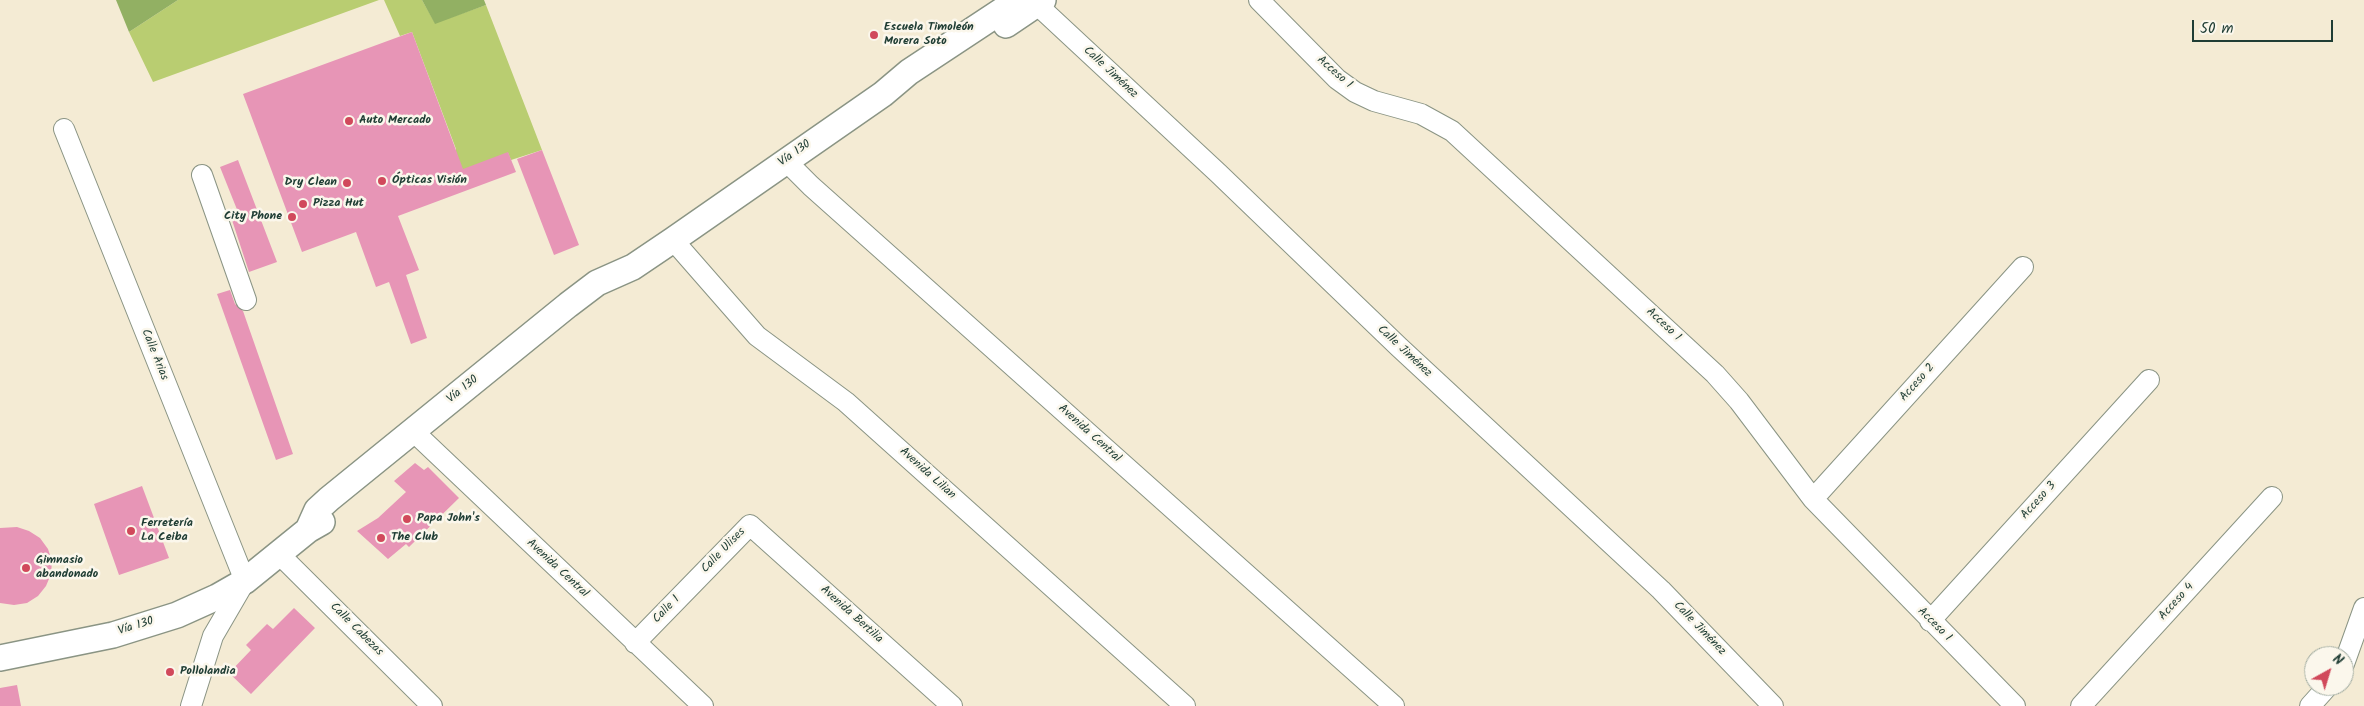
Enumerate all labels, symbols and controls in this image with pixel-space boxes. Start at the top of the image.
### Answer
scale bar [2194,10,2335,42]
text: 50 m [2200,17,2234,41]
place label: Escuela Timoleón Morera Soto [884,21,974,49]
marker: Escuela Timoleón Morera Soto [868,29,880,41]
street label: Calle Jiménez [1080,44,1140,102]
street label: Acceso 1 [1313,54,1355,92]
place label: Auto Mercado [359,114,431,128]
marker: Auto Mercado [343,115,355,127]
street label: Vía 130 [776,138,814,170]
place label: Ópticas Visión [392,174,467,188]
marker: Ópticas Visión [376,175,388,187]
place label: Dry Clean [285,176,337,190]
marker: Dry Clean [341,177,353,189]
place label: Pizza Hut [313,197,364,211]
marker: Pizza Hut [297,198,309,210]
place label: City Phone [224,210,282,224]
marker: City Phone [286,211,298,223]
street label: Acceso 1 [1643,305,1683,345]
street label: Calle Jiménez [1374,323,1434,381]
street label: Calle Arias [137,327,171,383]
street label: Acceso 2 [1897,361,1939,405]
street label: Vía 130 [444,373,482,407]
street label: Avenida Central [1055,402,1123,466]
street label: Avenida Lilian [896,445,958,503]
street label: Acceso 3 [2018,479,2060,523]
place label: Papa John's [417,512,480,526]
marker: Papa John's [401,513,413,525]
place label: Ferretería La Ceiba [141,517,193,545]
marker: Ferretería La Ceiba [125,525,137,537]
street label: Calle Ulises [699,525,749,577]
place label: The Club [391,531,438,545]
marker: The Club [375,532,387,544]
street label: Avenida Central [523,537,591,601]
place label: Gimnasio abandonado [36,554,98,582]
marker: Gimnasio abandonado [20,562,32,574]
street label: Acceso 4 [2156,580,2198,624]
street label: Avenida Bertilia [817,583,885,647]
street label: Calle 1 [650,593,684,627]
street label: Calle Jiménez [1670,599,1728,659]
street label: Calle Cabezas [326,600,386,660]
street label: Acceso 1 [1914,605,1954,645]
street label: Vía 130 [117,615,155,639]
north arrow [2304,646,2354,696]
text: N [2327,649,2348,671]
place label: Pollolandia [180,665,236,679]
marker: Pollolandia [164,666,176,678]

